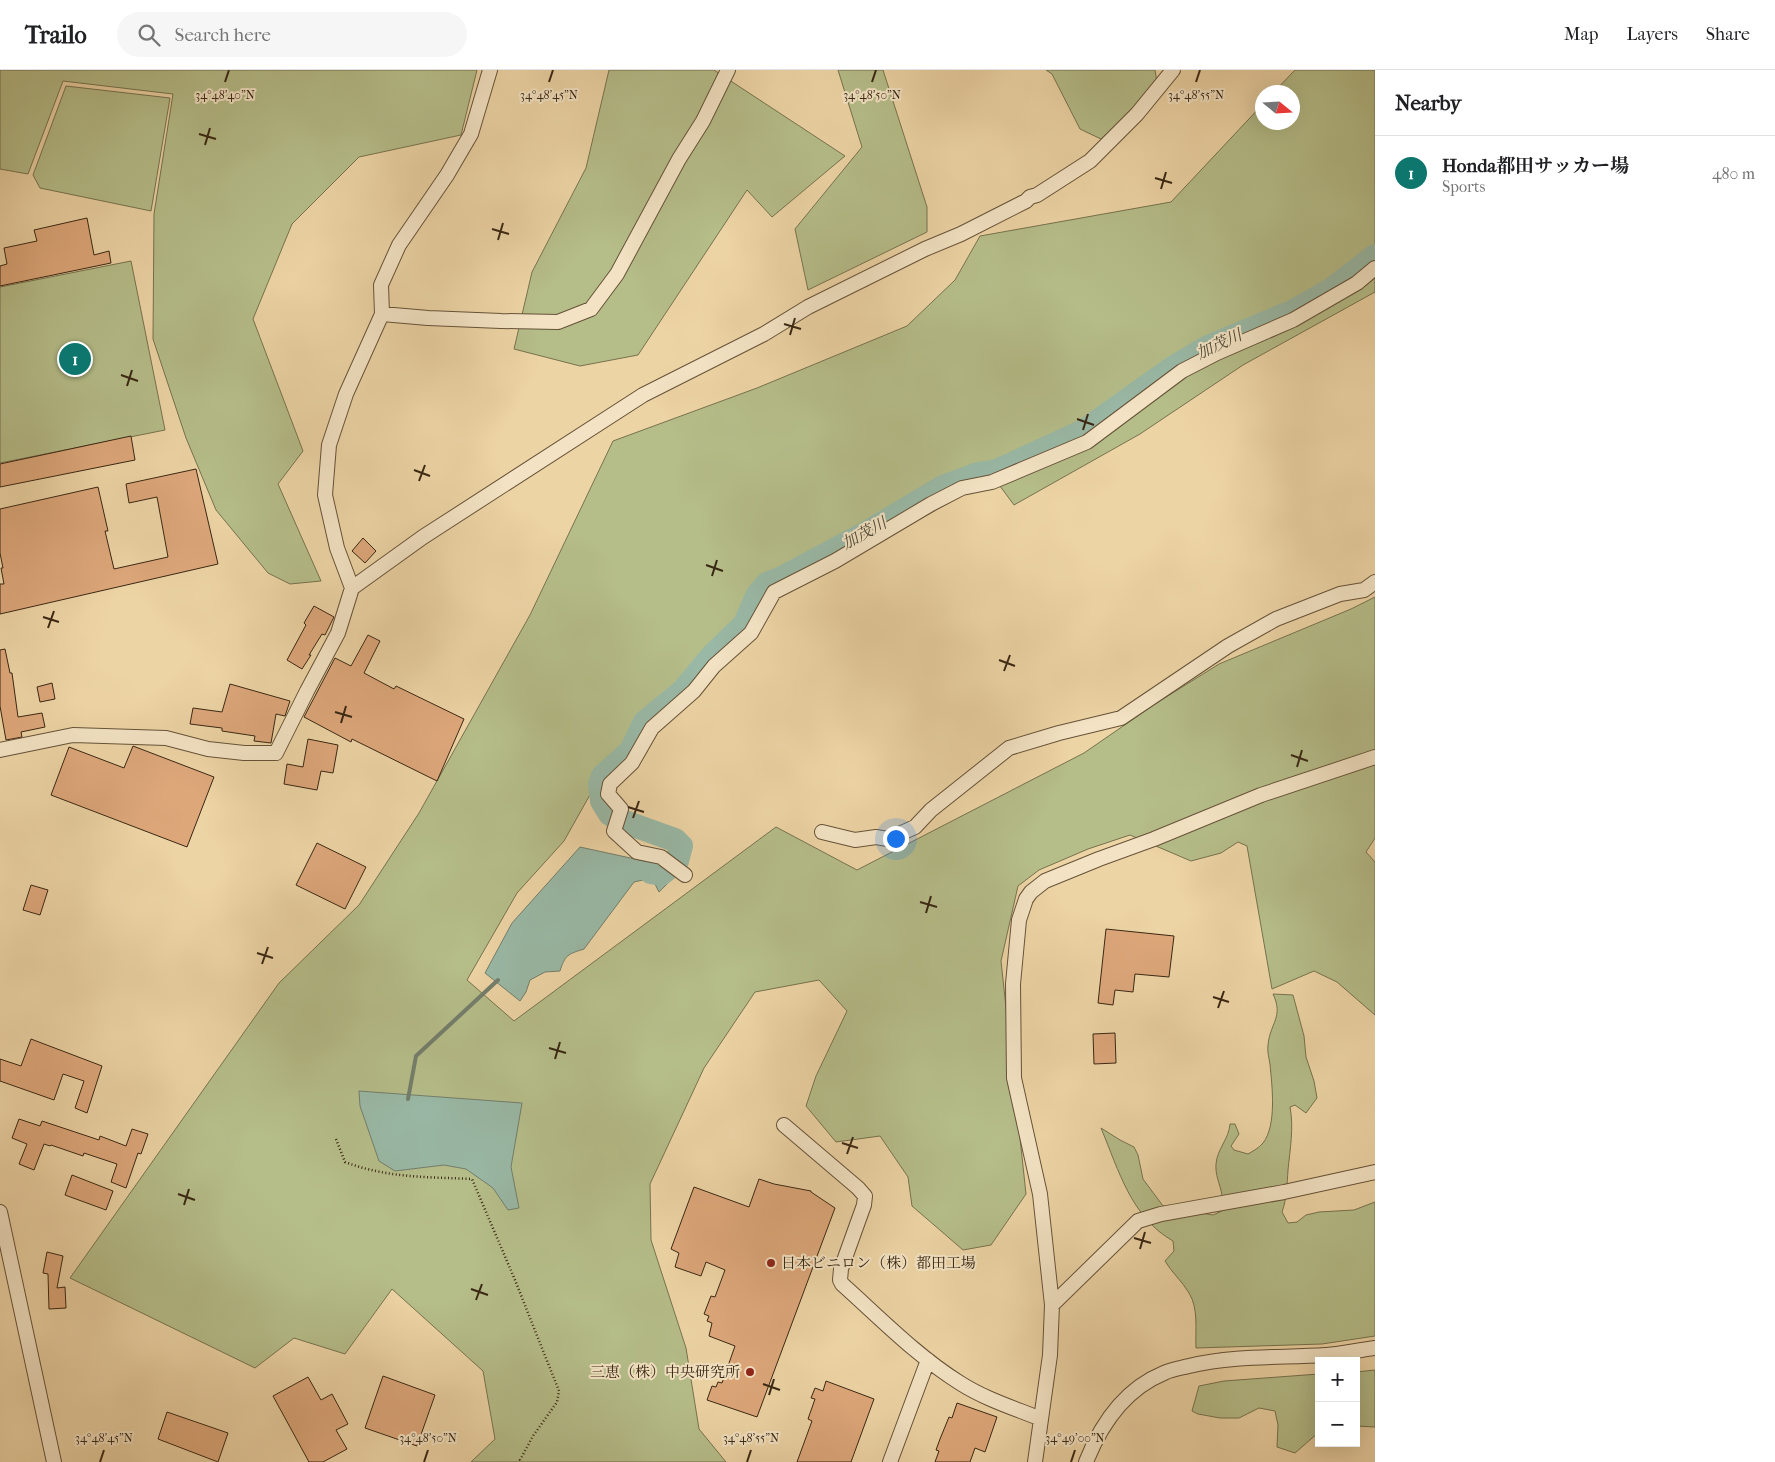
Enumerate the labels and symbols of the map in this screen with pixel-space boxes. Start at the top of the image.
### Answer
north arrow [1255,85,1300,130]
text: 34°48'40"N [195,88,255,102]
text: 34°48'45"N [520,88,578,102]
text: 34°48'50"N [843,88,901,102]
text: 34°48'55"N [1168,88,1224,102]
water label: 加茂川 [1193,324,1247,363]
pin: 1 [59,340,91,378]
water label: 加茂川 [838,512,891,553]
your location [883,826,909,852]
place label: 日本ビニロン（株）都田工場 [781,1254,976,1272]
marker: 日本ビニロン（株）都田工場 [765,1257,777,1269]
place label: 三恵（株）中央研究所 [590,1363,740,1381]
marker: 三恵（株）中央研究所 [744,1366,756,1378]
text: 34°48'45"N [75,1431,133,1445]
text: 34°48'50"N [399,1431,457,1445]
text: 34°48'55"N [723,1431,779,1445]
text: 34°49'00"N [1045,1431,1105,1445]

